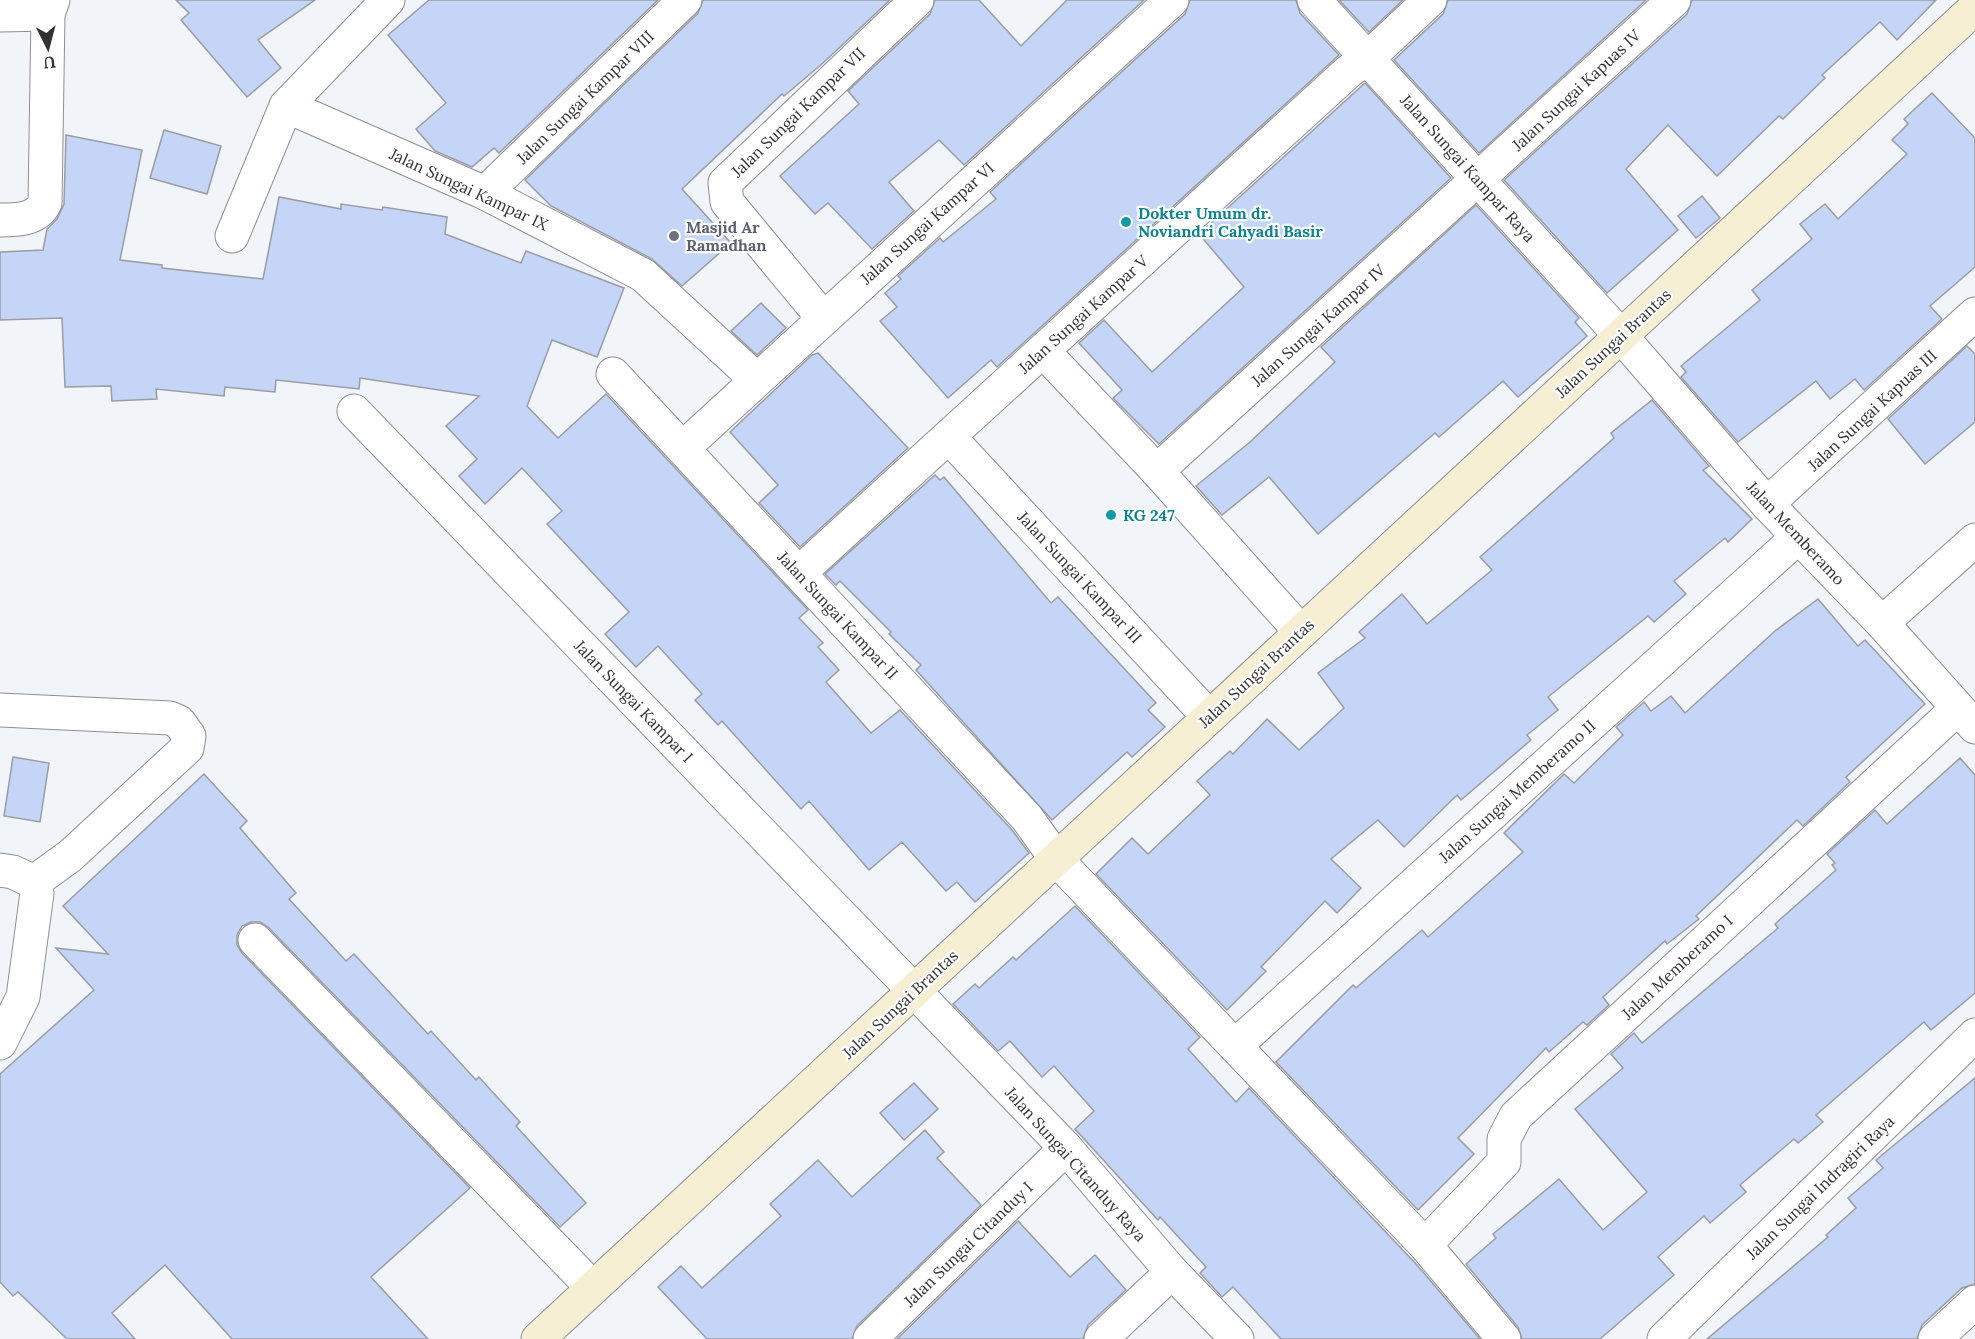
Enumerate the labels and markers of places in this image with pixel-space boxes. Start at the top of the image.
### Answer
place label: Dokter Umum dr. Noviandri Cahyadi Basir [1138,203,1323,241]
marker: Dokter Umum dr. Noviandri Cahyadi Basir [1119,215,1133,229]
place label: Masjid Ar Ramadhan [686,217,767,255]
marker: Masjid Ar Ramadhan [667,229,681,243]
place label: KG 247 [1123,505,1175,525]
marker: KG 247 [1104,508,1118,522]

